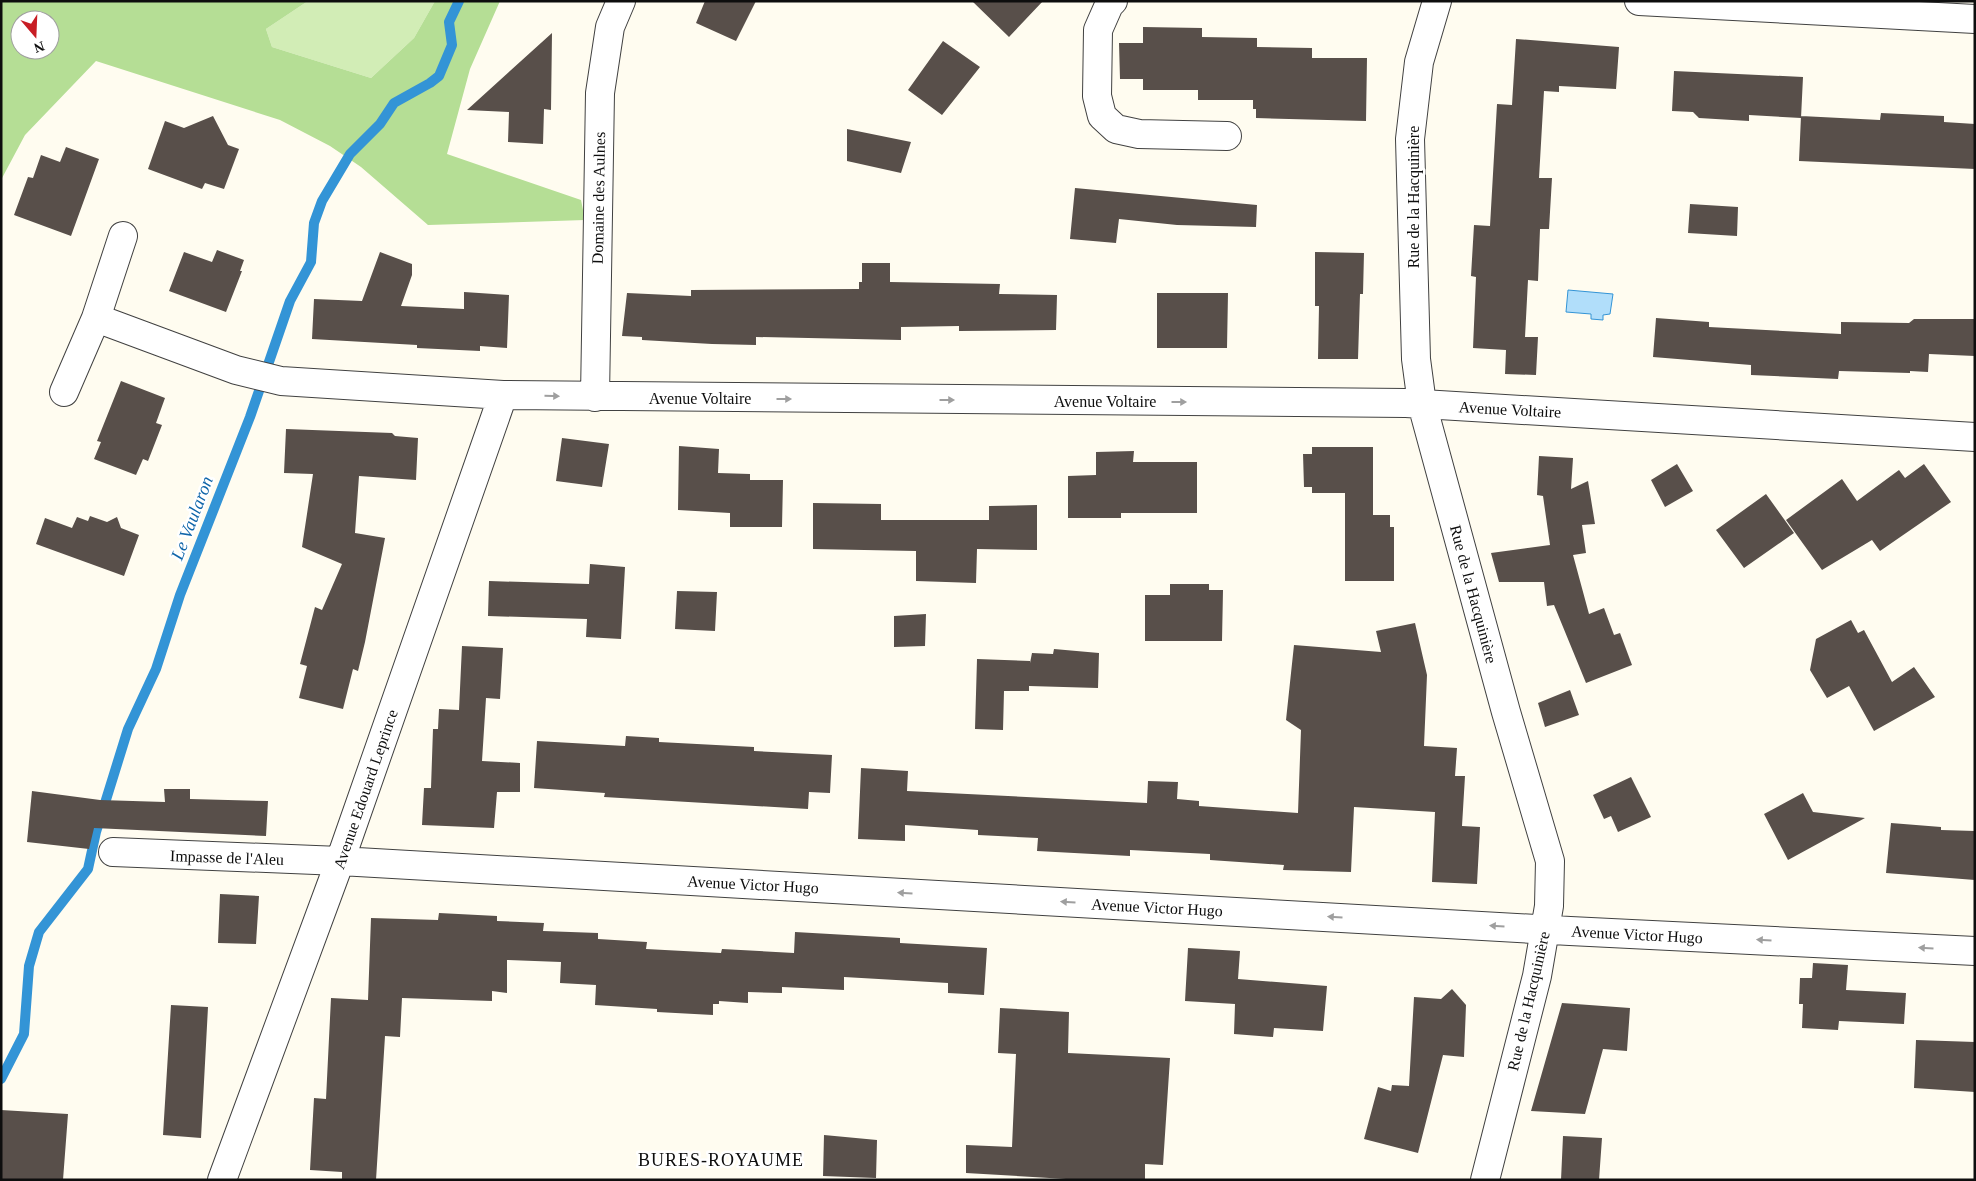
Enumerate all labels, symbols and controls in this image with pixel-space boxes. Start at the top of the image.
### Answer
north arrow [10,10,60,60]
text: N [32,38,46,56]
street label: Rue de la Hacquinière [1405,126,1423,268]
street label: Domaine des Aulnes [589,132,608,264]
street label: Avenue Voltaire [649,390,751,407]
one-way arrow [544,393,560,401]
street label: Avenue Voltaire [1054,393,1156,410]
one-way arrow [777,395,793,403]
one-way arrow [939,396,955,404]
one-way arrow [1171,398,1187,406]
street label: Avenue Voltaire [1458,398,1562,421]
water label: Le Vaularon [167,473,217,564]
street label: Rue de la Hacquinière [1446,523,1500,665]
street label: Avenue Edouard Leprince [330,707,402,872]
street label: Impasse de l'Aleu [170,847,284,869]
street label: Avenue Victor Hugo [687,873,819,897]
one-way arrow [897,888,913,896]
street label: Avenue Victor Hugo [1091,896,1223,920]
one-way arrow [1059,897,1075,905]
one-way arrow [1327,912,1343,920]
one-way arrow [1489,921,1505,929]
street label: Avenue Victor Hugo [1571,923,1703,947]
street label: Rue de la Hacquinière [1504,930,1554,1073]
one-way arrow [1756,936,1772,944]
one-way arrow [1918,944,1934,952]
district label: BURES-ROYAUME [638,1150,804,1170]

